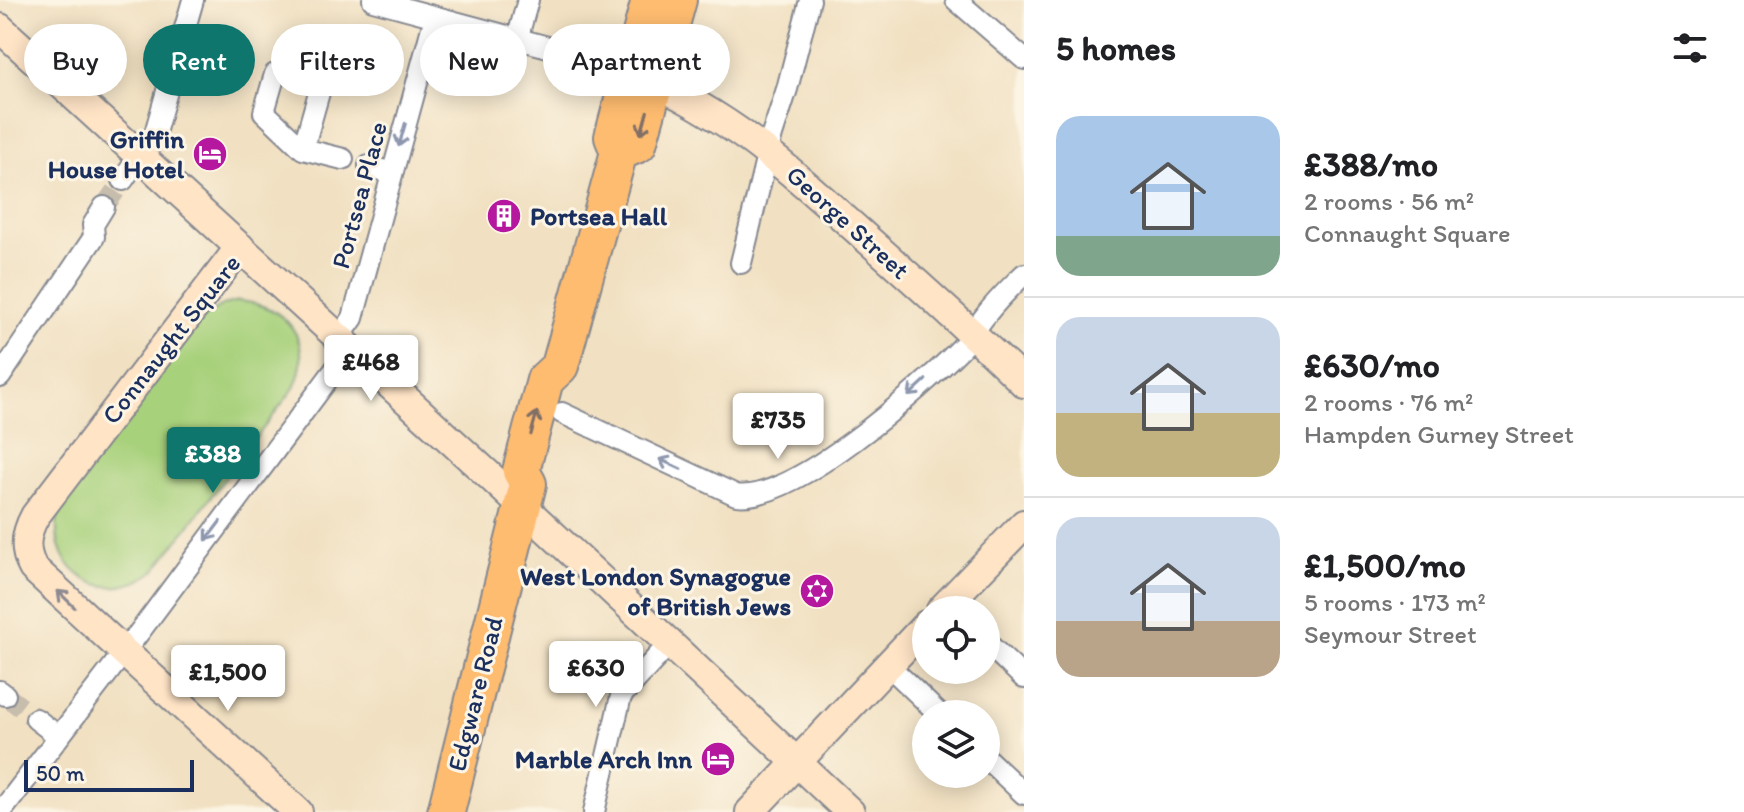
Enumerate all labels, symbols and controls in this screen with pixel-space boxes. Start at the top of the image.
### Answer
chip: Buy [24,24,127,96]
chip: Rent [143,24,255,96]
chip: Filters [271,24,404,96]
chip: New [420,24,527,96]
chip: Apartment [543,24,730,96]
icon: filters [1668,26,1712,70]
text: 5 homes [1056,28,1176,69]
one-way arrow [636,110,651,136]
street label: Portsea Place [324,118,394,272]
one-way arrow [393,121,408,147]
place label: Griffin House Hotel [48,123,185,185]
hotel icon: Griffin House Hotel [191,135,229,173]
text: £388/mo [1304,144,1438,185]
icon: home [1120,148,1216,244]
street label: George Street [780,158,916,286]
text: 2 rooms · 56 m² [1304,185,1474,217]
building icon: Portsea Hall [485,197,523,235]
place label: Portsea Hall [530,200,668,232]
text: Connaught Square [1304,217,1511,249]
street label: Connaught Square [95,248,247,430]
pin: £468 [324,335,418,403]
text: £468 [342,345,400,377]
text: £630/mo [1304,345,1440,386]
icon: home [1120,349,1216,445]
one-way arrow [908,379,928,397]
text: 2 rooms · 76 m² [1304,386,1473,418]
pin: £735 [731,393,825,461]
text: £735 [751,403,805,435]
one-way arrow [527,411,542,436]
text: Hampden Gurney Street [1304,418,1574,450]
pin: £388 [166,427,260,495]
text: £388 [185,437,241,469]
one-way arrow [659,456,683,471]
one-way arrow [205,520,222,541]
text: £1,500/mo [1304,545,1466,586]
icon: home [1120,549,1216,645]
place label: West London Synagogue of British Jews [520,560,791,622]
synagogue icon: West London Synagogue of British Jews [798,572,836,610]
text: 5 rooms · 173 m² [1304,586,1486,618]
one-way arrow [57,590,77,609]
map controls [912,596,1000,788]
button: locate [912,596,1000,684]
street label: Edgware Road [440,613,510,775]
text: Seymour Street [1304,618,1477,650]
pin: £630 [549,641,643,709]
pin: £1,500 [163,645,293,713]
text: £630 [567,651,625,683]
text: £1,500 [189,655,267,687]
button: layers [912,700,1000,788]
hotel icon: Marble Arch Inn [699,740,737,778]
place label: Marble Arch Inn [515,743,692,775]
scale bar [24,756,194,792]
text: 50 m [36,760,85,787]

